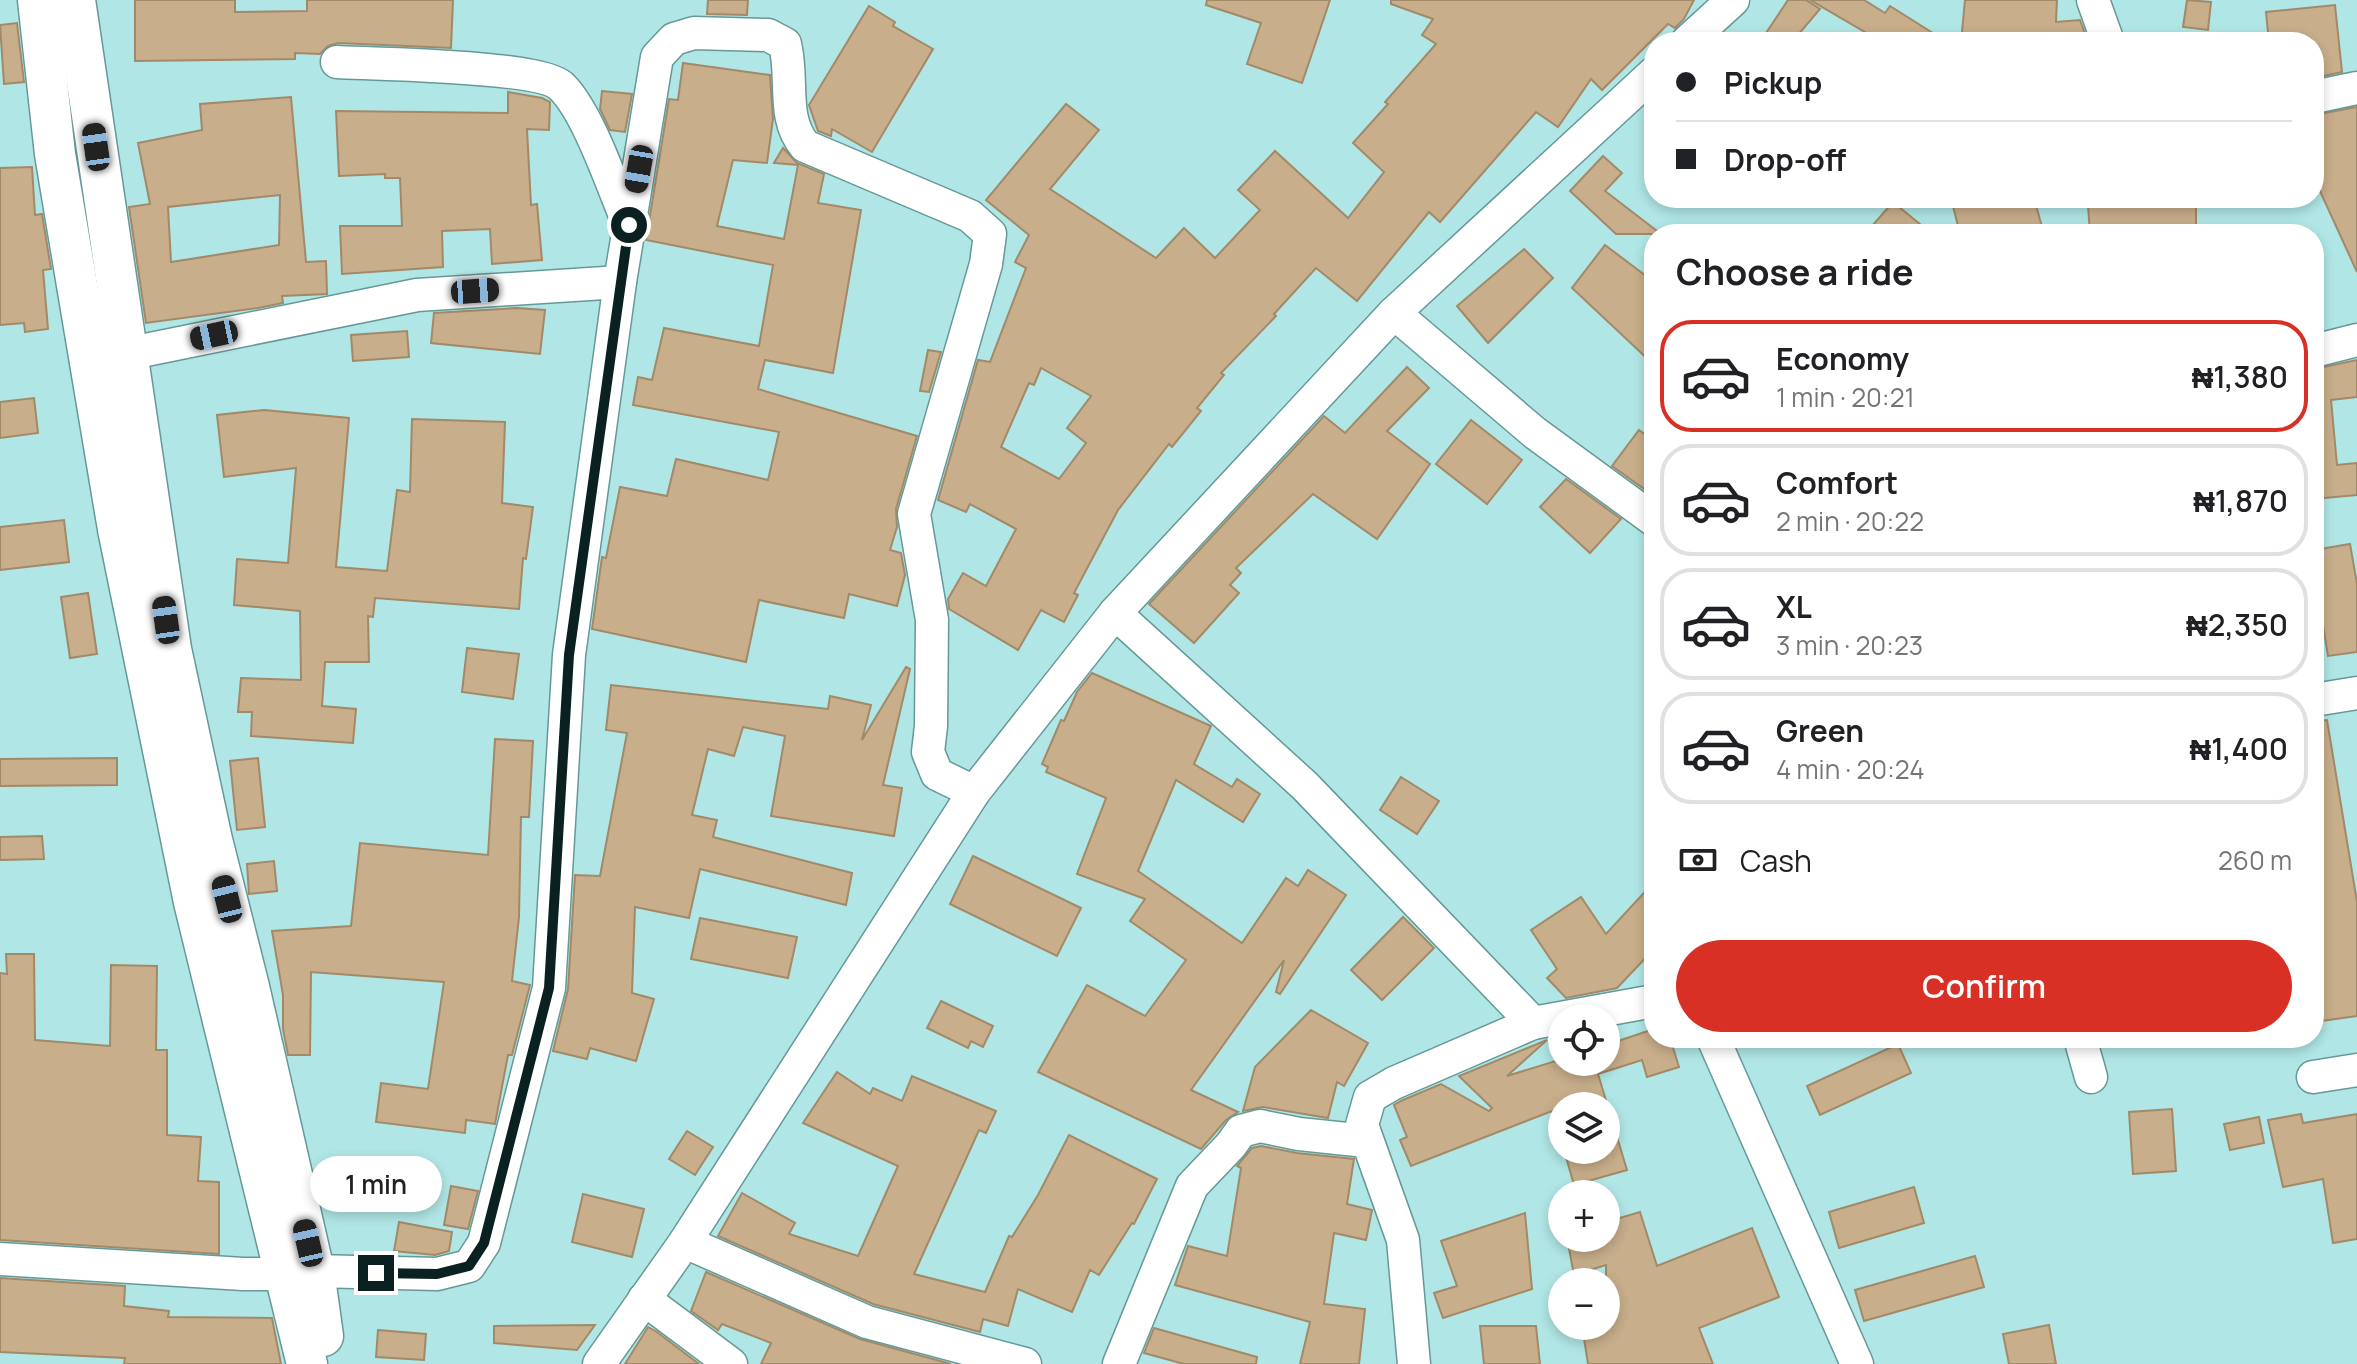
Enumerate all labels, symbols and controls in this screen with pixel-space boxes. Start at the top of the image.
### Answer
text: Pickup [1724,62,1822,103]
car [81,122,111,172]
text: Drop-off [1724,139,1846,180]
car [623,143,655,195]
route start [611,207,647,243]
text: Choose a ride [1676,247,1914,296]
car [450,277,500,305]
car [188,318,240,352]
text: Economy [1776,338,1909,379]
icon: car [1680,340,1752,412]
text: ₦1,380 [2192,356,2288,397]
text: 1 min · 20:21 [1776,379,1915,415]
text: Comfort [1776,462,1898,503]
icon: car [1680,464,1752,536]
text: ₦1,870 [2193,480,2288,521]
text: 2 min · 20:22 [1776,503,1924,539]
text: XL [1776,586,1812,627]
icon: car [1680,588,1752,660]
car [151,595,181,645]
text: ₦2,350 [2186,604,2288,645]
text: 3 min · 20:23 [1776,627,1923,663]
text: Green [1776,710,1864,751]
icon: car [1680,712,1752,784]
text: ₦1,400 [2190,728,2288,769]
text: 4 min · 20:24 [1776,751,1924,787]
icon: cash [1676,838,1720,882]
text: Cash [1740,840,1812,881]
text: 260 m [2218,842,2292,878]
car [210,873,244,925]
button: Confirm [1676,940,2292,1032]
map controls [1548,1004,1620,1340]
button: locate [1548,1004,1620,1076]
button: layers [1548,1092,1620,1164]
callout: 1 min [310,1157,442,1213]
text: 1 min [345,1166,407,1202]
button: + [1548,1180,1620,1252]
car [291,1217,325,1269]
route end [358,1255,394,1291]
button: − [1548,1268,1620,1340]

